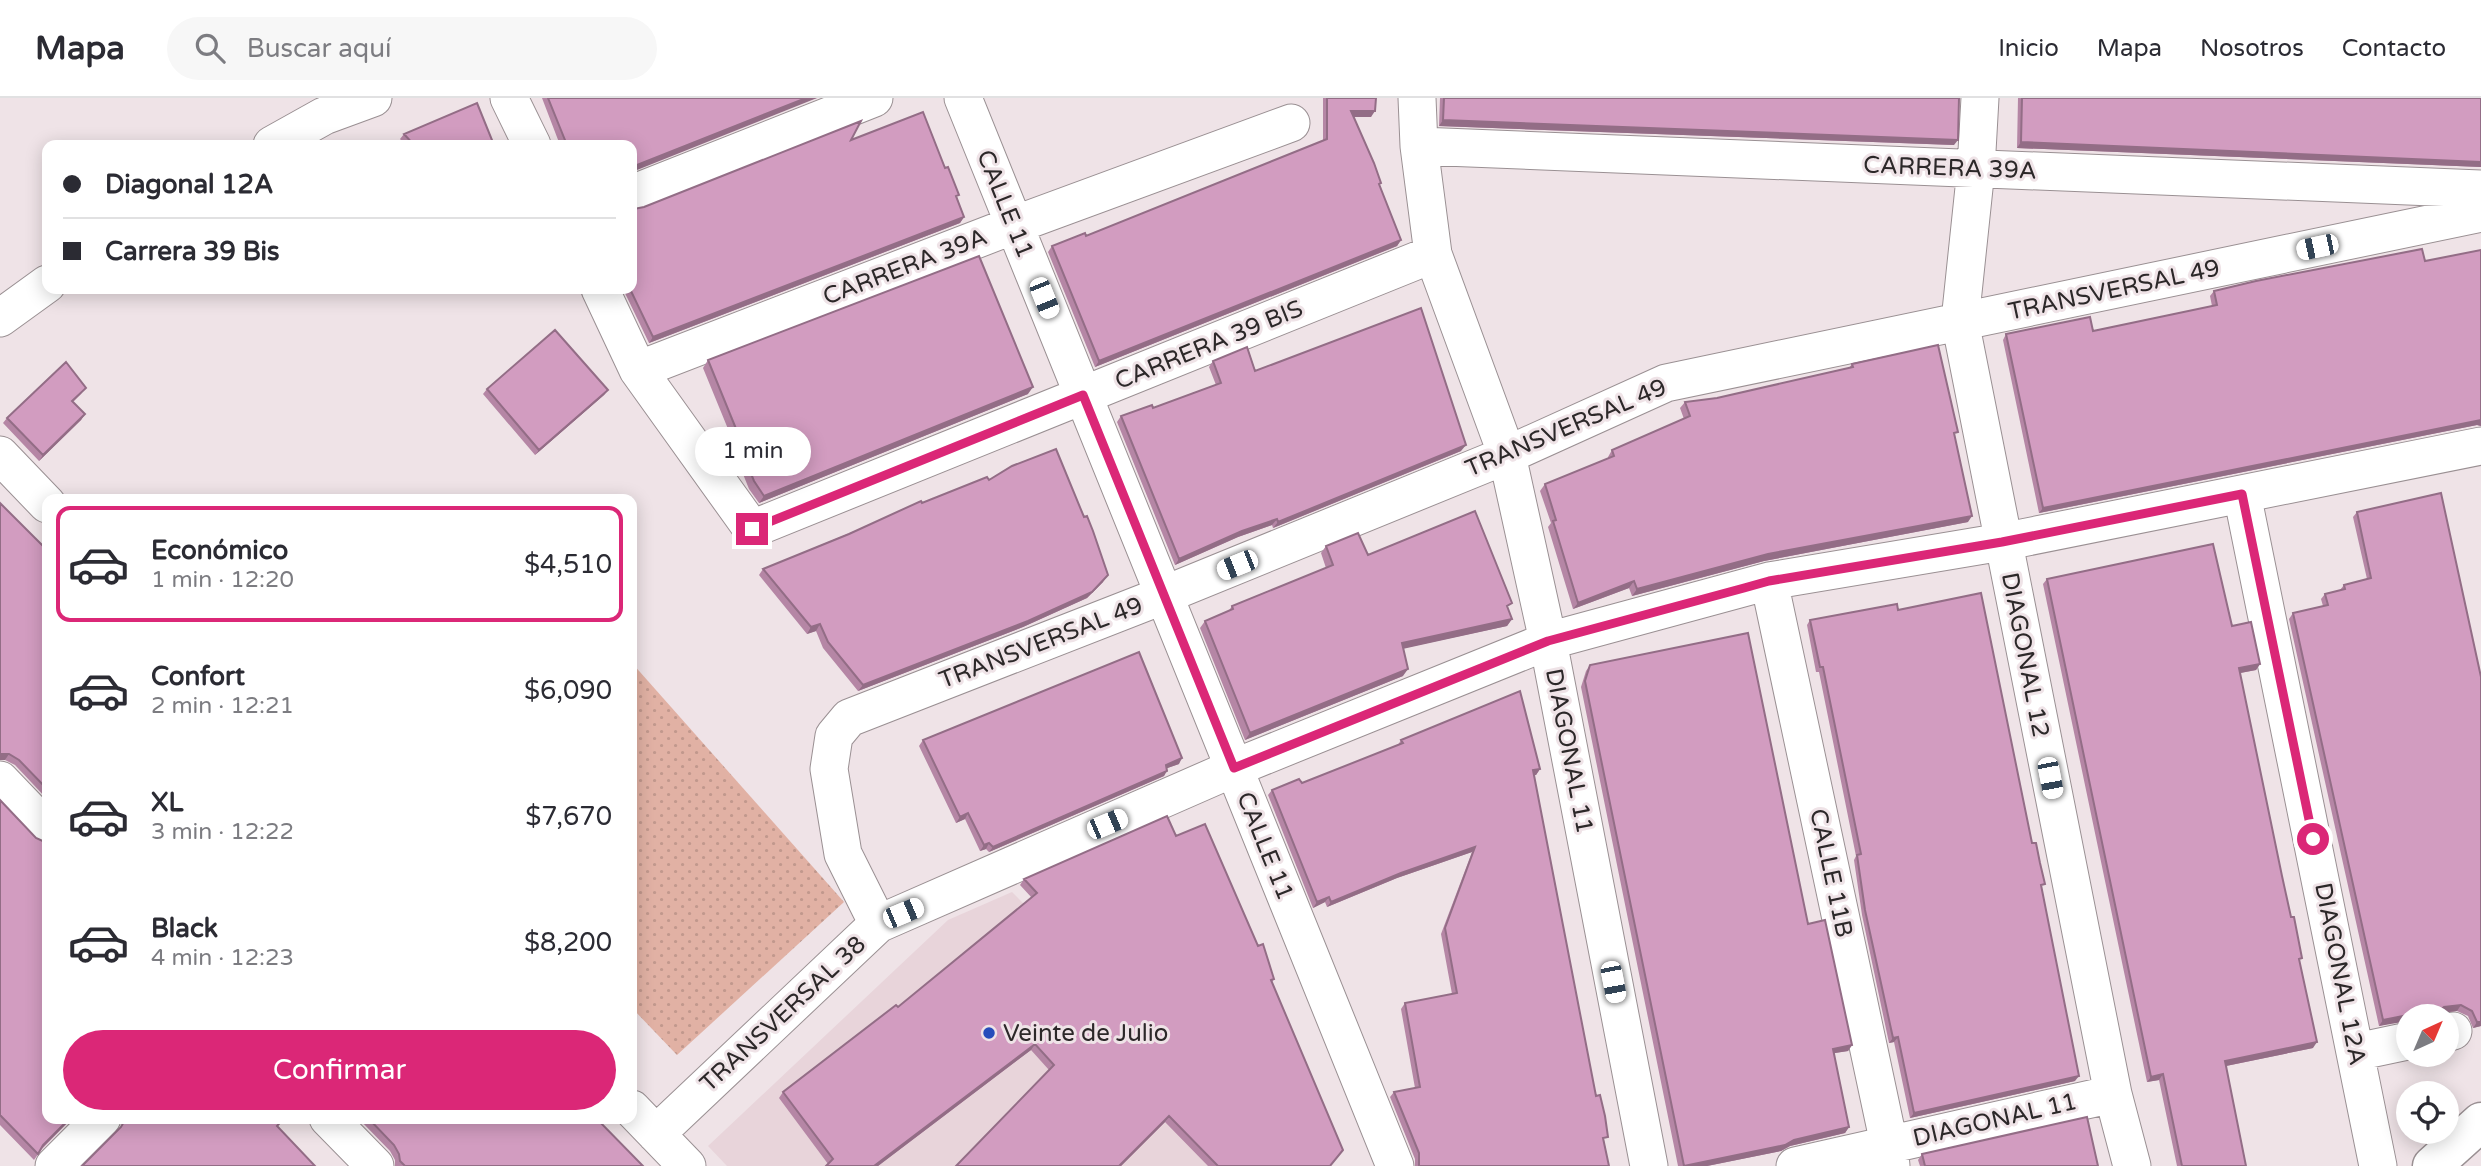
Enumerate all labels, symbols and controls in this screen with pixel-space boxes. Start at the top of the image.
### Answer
search box [167,17,657,80]
text: Mapa [35,29,125,68]
icon: search [191,29,229,67]
text: Buscar aquí [247,33,391,64]
text: Inicio [1998,34,2059,63]
text: Mapa [2097,34,2162,63]
text: Nosotros [2200,34,2304,63]
text: Contacto [2342,34,2446,63]
street label: CALLE 11 [970,146,1040,262]
street label: CARRERA 39A [1863,150,2037,186]
text: Diagonal 12A [105,169,273,200]
street label: CARRERA 39A [819,222,991,312]
car [2295,232,2340,262]
text: Carrera 39 Bis [105,236,279,267]
street label: TRANSVERSAL 49 [2006,253,2222,327]
car [1027,275,1062,321]
street label: CARRERA 39 BIS [1111,294,1307,396]
street label: TRANSVERSAL 49 [1461,373,1671,483]
callout: 1 min [694,428,810,476]
text: 1 min [722,437,784,465]
route end [736,513,768,545]
icon: car [67,533,130,596]
text: Económico [151,535,288,566]
car [1214,547,1261,583]
text: $4,510 [524,549,612,580]
text: 1 min · 12:20 [151,566,294,594]
street label: DIAGONAL 12 [1995,570,2055,740]
street label: TRANSVERSAL 49 [935,591,1147,695]
icon: car [67,659,130,722]
text: Confort [151,661,245,692]
street label: DIAGONAL 11 [1539,666,1599,836]
text: $6,090 [524,675,612,706]
text: 2 min · 12:21 [151,692,294,720]
car [2036,755,2065,801]
icon: car [67,785,130,848]
text: XL [151,787,183,818]
street label: CALLE 11 [1230,788,1300,904]
text: $7,670 [525,801,612,832]
car [1084,806,1131,842]
street label: CALLE 11B [1803,806,1859,940]
text: 3 min · 12:22 [151,818,294,846]
route start [2297,823,2329,855]
street label: DIAGONAL 12A [2308,880,2372,1068]
car [880,895,927,931]
icon: car [67,911,130,974]
text: Black [151,913,218,944]
text: $8,200 [524,927,612,958]
street label: TRANSVERSAL 38 [694,930,872,1098]
text: 4 min · 12:23 [151,944,294,972]
car [1599,959,1628,1005]
north arrow [2396,1004,2459,1068]
map controls [2396,1004,2459,1144]
place label: Veinte de Julio [1003,1019,1168,1048]
marker: Veinte de Julio [981,1025,997,1041]
button: Confirmar [63,1030,616,1110]
button: locate [2396,1081,2459,1144]
street label: DIAGONAL 11 [1910,1087,2080,1153]

